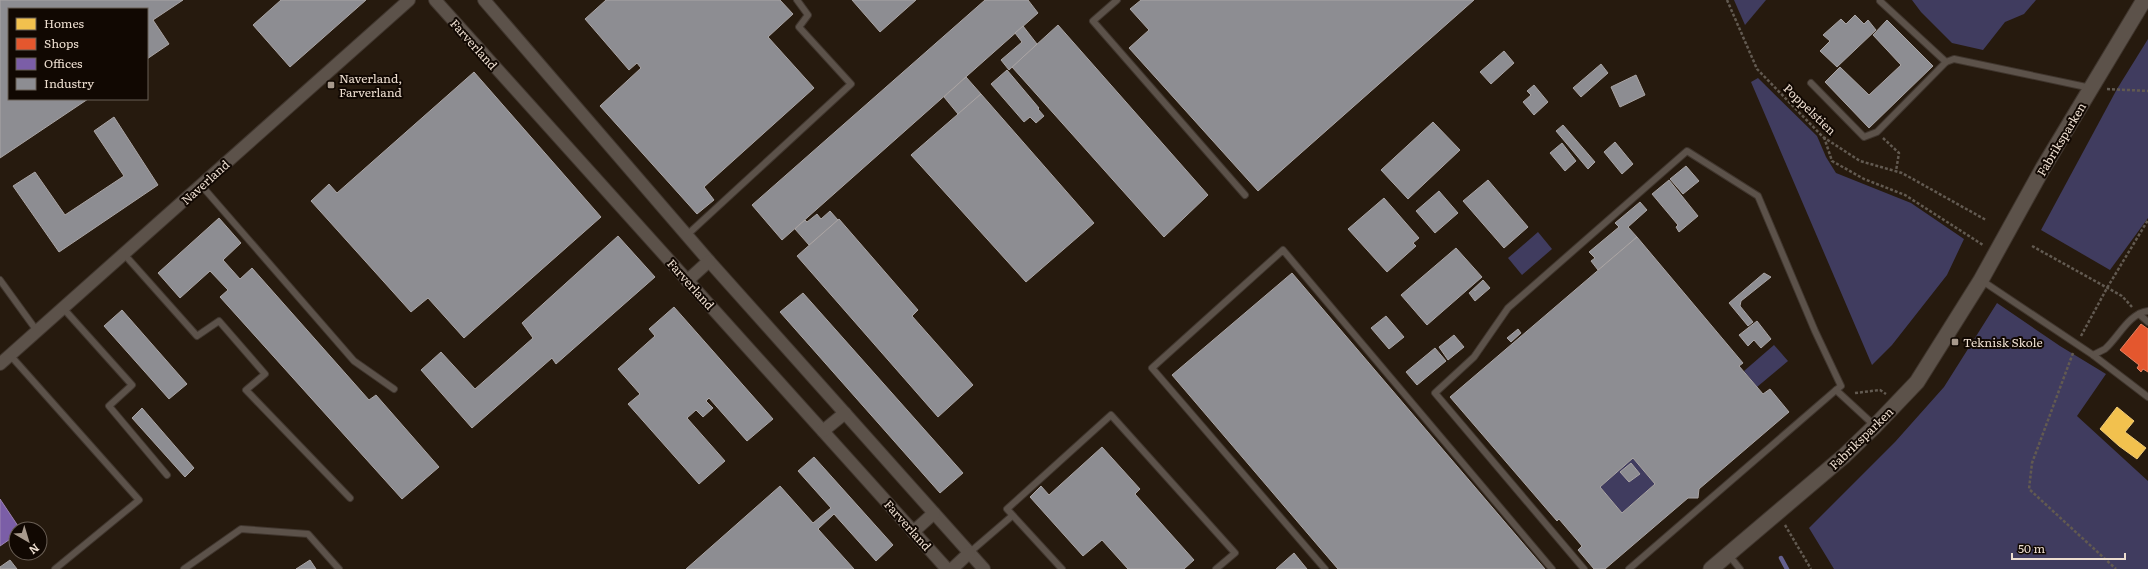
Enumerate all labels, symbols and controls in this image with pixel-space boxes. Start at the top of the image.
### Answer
legend [8,8,148,100]
text: Homes [44,14,84,32]
street label: Farverland [446,15,502,74]
text: Shops [44,34,79,52]
text: Offices [44,54,83,72]
place label: Naverland, Farverland [339,69,403,101]
text: Industry [44,74,94,92]
street label: Poppelstien [1780,79,1840,139]
marker: Naverland, Farverland [326,80,336,90]
street label: Fabriksparken [2032,99,2090,179]
street label: Naverland [177,155,234,209]
street label: Farverland [663,255,719,314]
place label: Teknisk Skole [1963,333,2043,351]
marker: Teknisk Skole [1950,337,1960,347]
street label: Fabriksparken [1825,403,1897,473]
street label: Farverland [880,496,936,555]
north arrow [8,521,48,561]
scale bar [2012,535,2125,561]
text: 50 m [2018,539,2045,557]
text: N [26,541,43,559]

